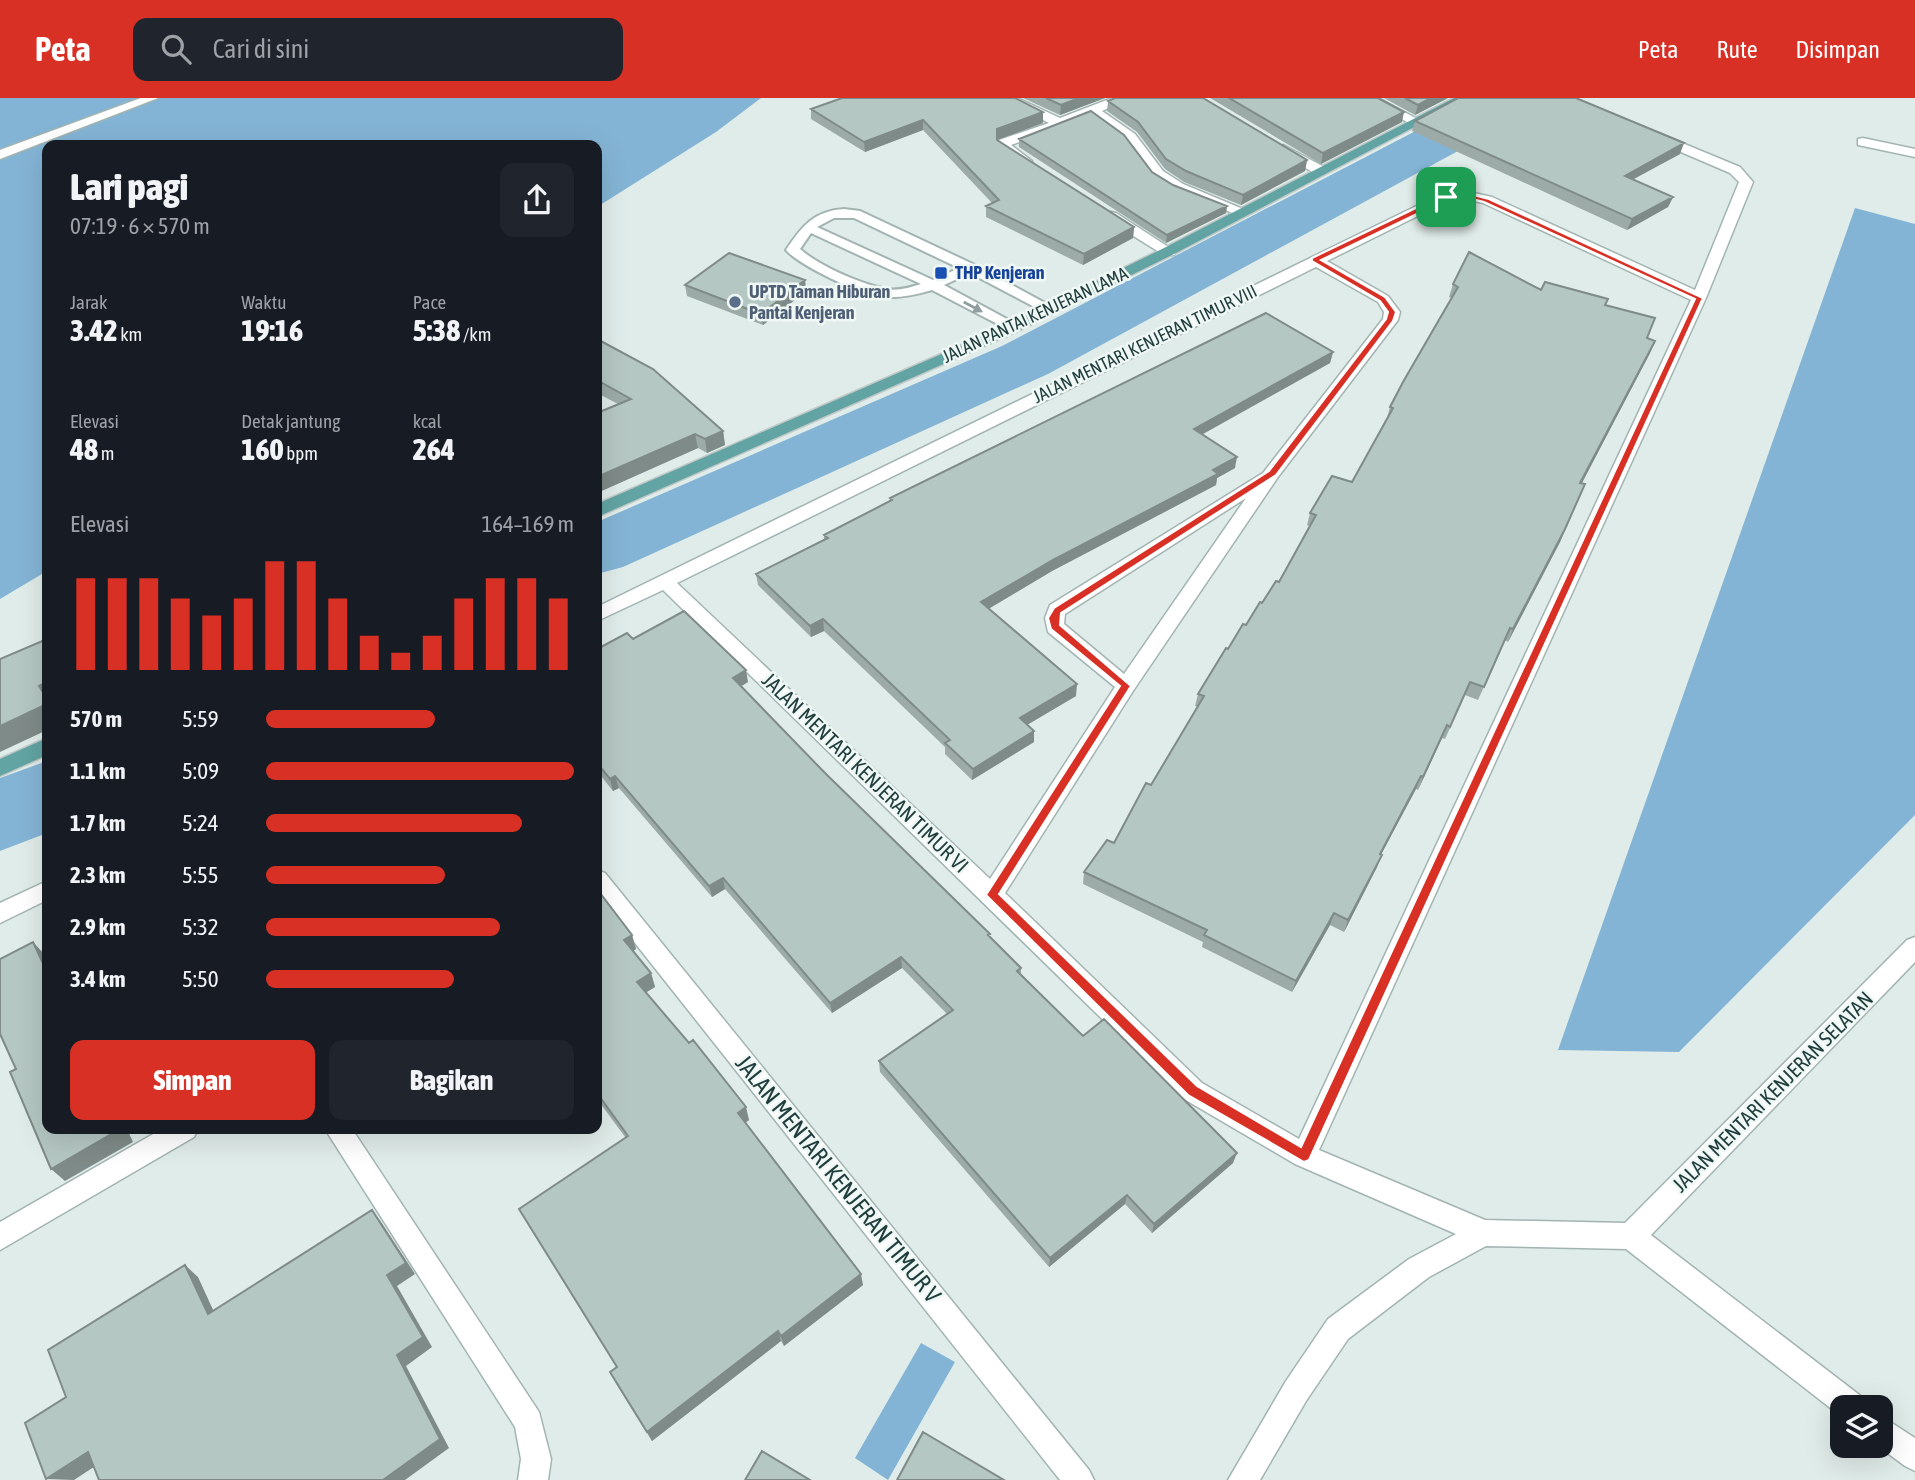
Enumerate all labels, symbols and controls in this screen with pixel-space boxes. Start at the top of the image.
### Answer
search box [133,18,623,81]
text: Peta [35,30,91,68]
icon: search [157,30,195,68]
text: Cari di sini [213,34,309,64]
text: Peta [1638,36,1678,63]
text: Rute [1716,36,1758,63]
text: Disimpan [1796,36,1880,63]
button: share [500,163,574,237]
text: Lari pagi [70,165,188,208]
pin [1416,167,1476,227]
icon: arrive [1427,178,1465,216]
text: 07:19 · 6 × 570 m [70,213,210,239]
street label: JALAN PANTAI KENJERAN LAMA [939,262,1131,367]
place label: THP Kenjeran [955,262,1045,283]
marker: THP Kenjeran [933,265,949,281]
street label: JALAN MENTARI KENJERAN TIMUR VIII [1029,280,1260,407]
place label: UPTD Taman Hiburan Pantai Kenjeran [749,281,891,323]
text: Jarak [70,291,107,313]
text: Waktu [241,291,286,313]
text: Pace [413,291,446,313]
marker: UPTD Taman Hiburan Pantai Kenjeran [727,294,743,310]
one-way arrow [963,301,983,312]
text: 3.42 [70,313,118,347]
text: 19:16 [241,313,303,347]
text: 5:38 [413,313,460,347]
text: km [118,323,142,345]
text: /km [460,323,491,345]
text: Elevasi [70,410,119,432]
text: Detak jantung [241,410,340,432]
text: kcal [413,410,442,432]
text: 48 [70,432,98,466]
text: 160 [241,432,284,466]
text: 264 [413,432,455,466]
text: m [98,442,115,464]
text: bpm [284,442,318,464]
text: Elevasi [70,511,129,537]
text: 164–169 m [481,511,574,537]
street label: JALAN MENTARI KENJERAN TIMUR VI [758,667,974,877]
text: 570 m [70,706,122,732]
text: 5:59 [182,706,219,732]
text: 1.1 km [70,758,126,784]
text: 5:09 [182,758,219,784]
text: 1.7 km [70,810,126,836]
text: 5:24 [182,810,219,836]
text: 2.3 km [70,862,126,888]
text: 5:55 [182,862,219,888]
text: 2.9 km [70,914,126,940]
text: 5:32 [182,914,219,940]
text: 3.4 km [70,966,126,992]
text: 5:50 [182,966,219,992]
street label: JALAN MENTARI KENJERAN SELATAN [1667,986,1877,1196]
button: Simpan [70,1040,315,1120]
button: Bagikan [329,1040,574,1120]
street label: JALAN MENTARI KENJERAN TIMUR V [730,1050,947,1308]
map controls [1830,1395,1893,1458]
button: layers [1830,1395,1893,1458]

